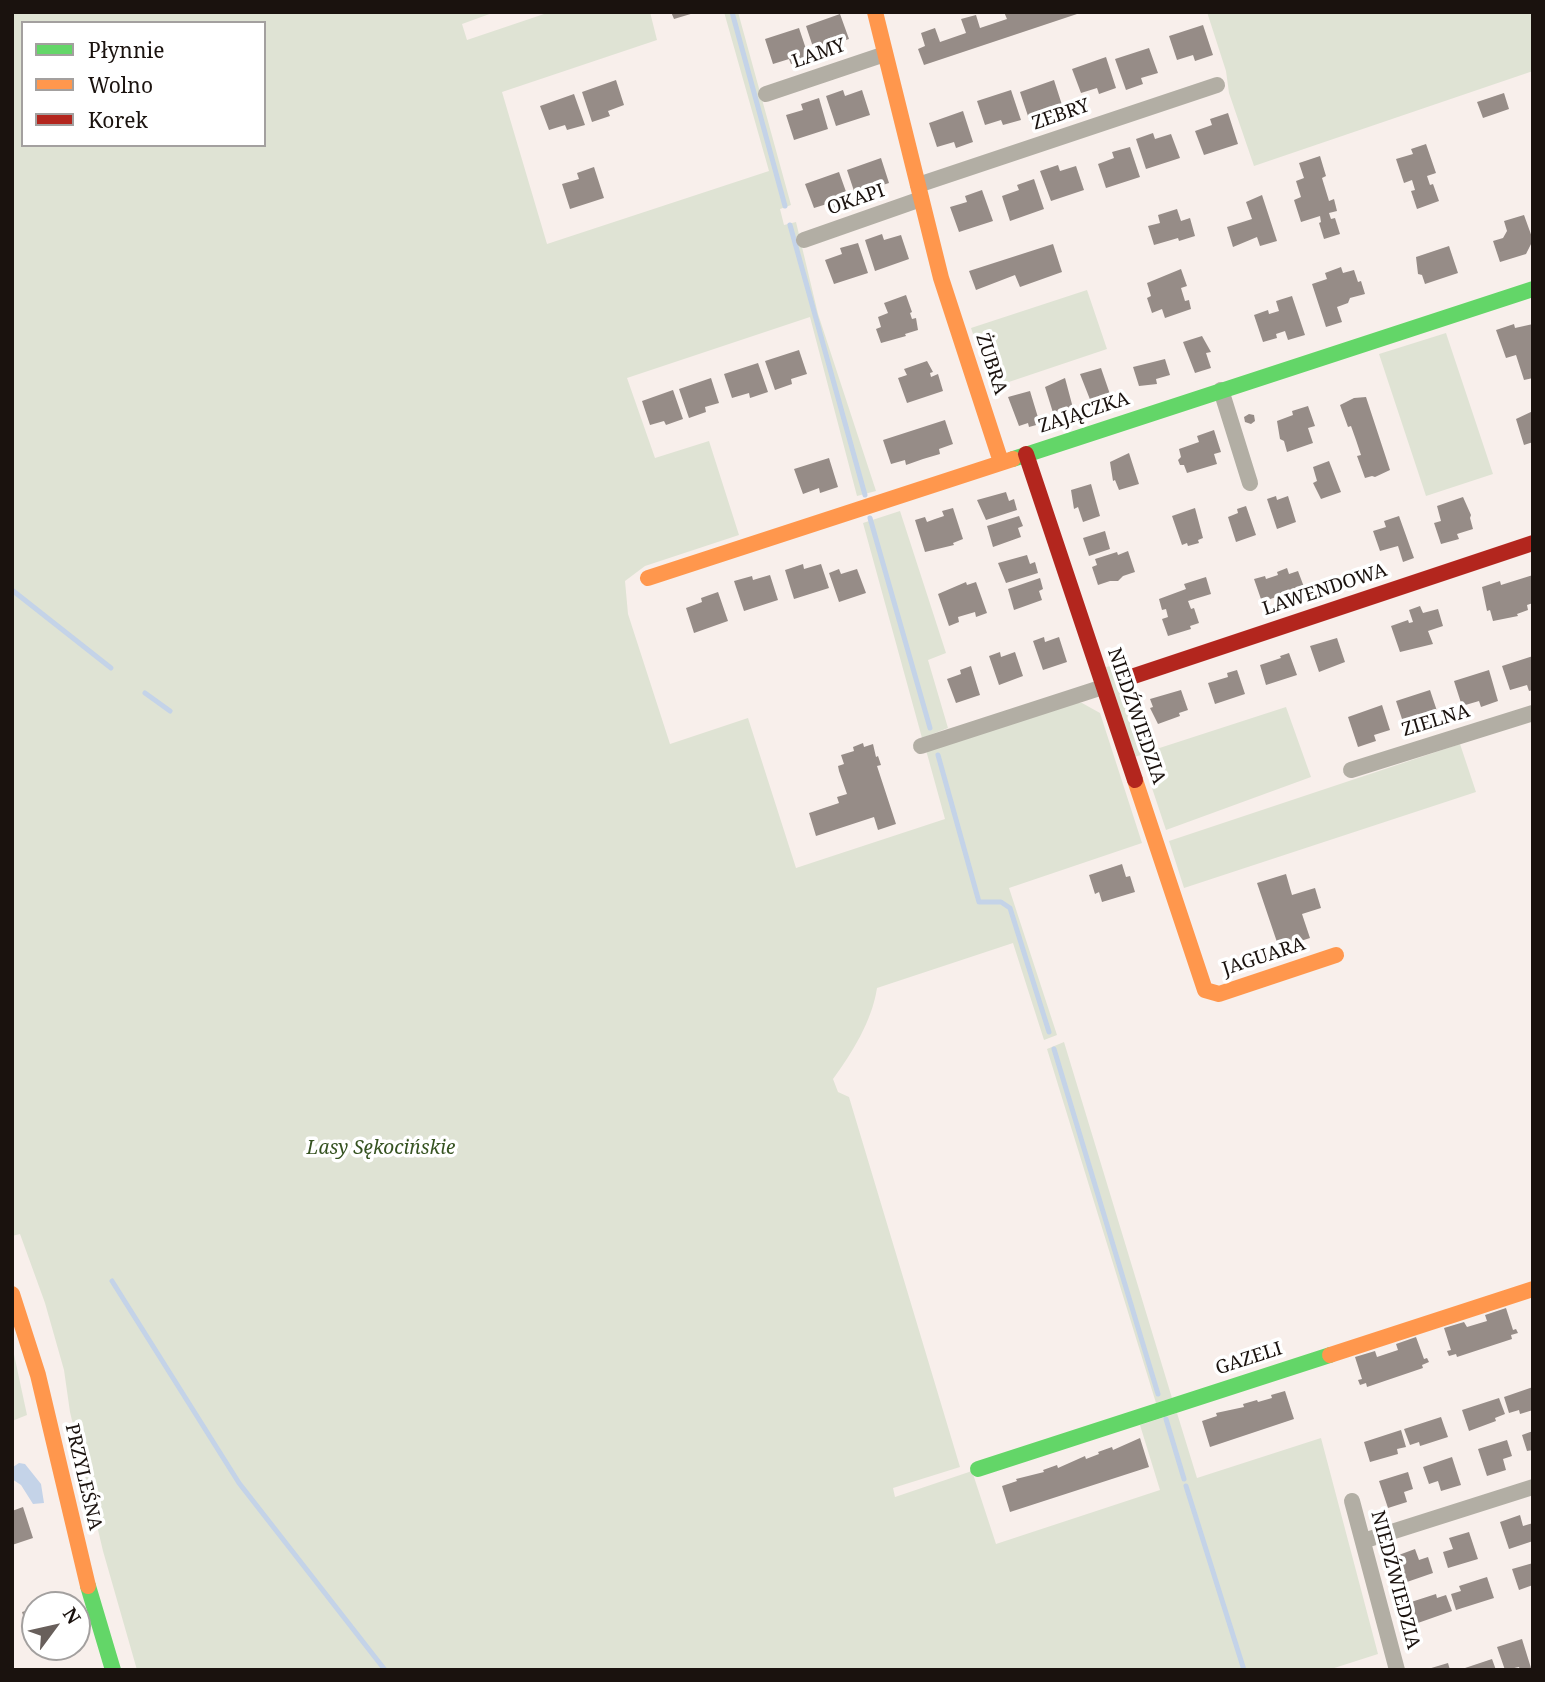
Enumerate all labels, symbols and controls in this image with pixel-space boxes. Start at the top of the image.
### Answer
legend [21,21,266,147]
street label: LAMY [789,34,849,74]
text: Płynnie [88,36,164,64]
text: Wolno [88,71,153,99]
street label: ZEBRY [1029,95,1093,135]
text: Korek [88,106,148,134]
street label: OKAPI [824,180,888,220]
street label: ŻUBRA [970,330,1012,398]
street label: ZAJĄCZKA [1036,388,1132,438]
street label: LAWENDOWA [1260,559,1390,621]
street label: NIEDŹWIEDZIA [1102,645,1170,787]
street label: ZIELNA [1399,700,1473,742]
street label: JAGUARA [1220,933,1308,981]
park label: Lasy Sękocińskie [307,1138,455,1160]
street label: GAZELI [1213,1338,1285,1380]
street label: PRZYLEŚNA [60,1421,106,1533]
street label: NIEDŹWIEDZIA [1366,1508,1424,1652]
north arrow [21,1591,91,1661]
text: N [57,1602,87,1629]

